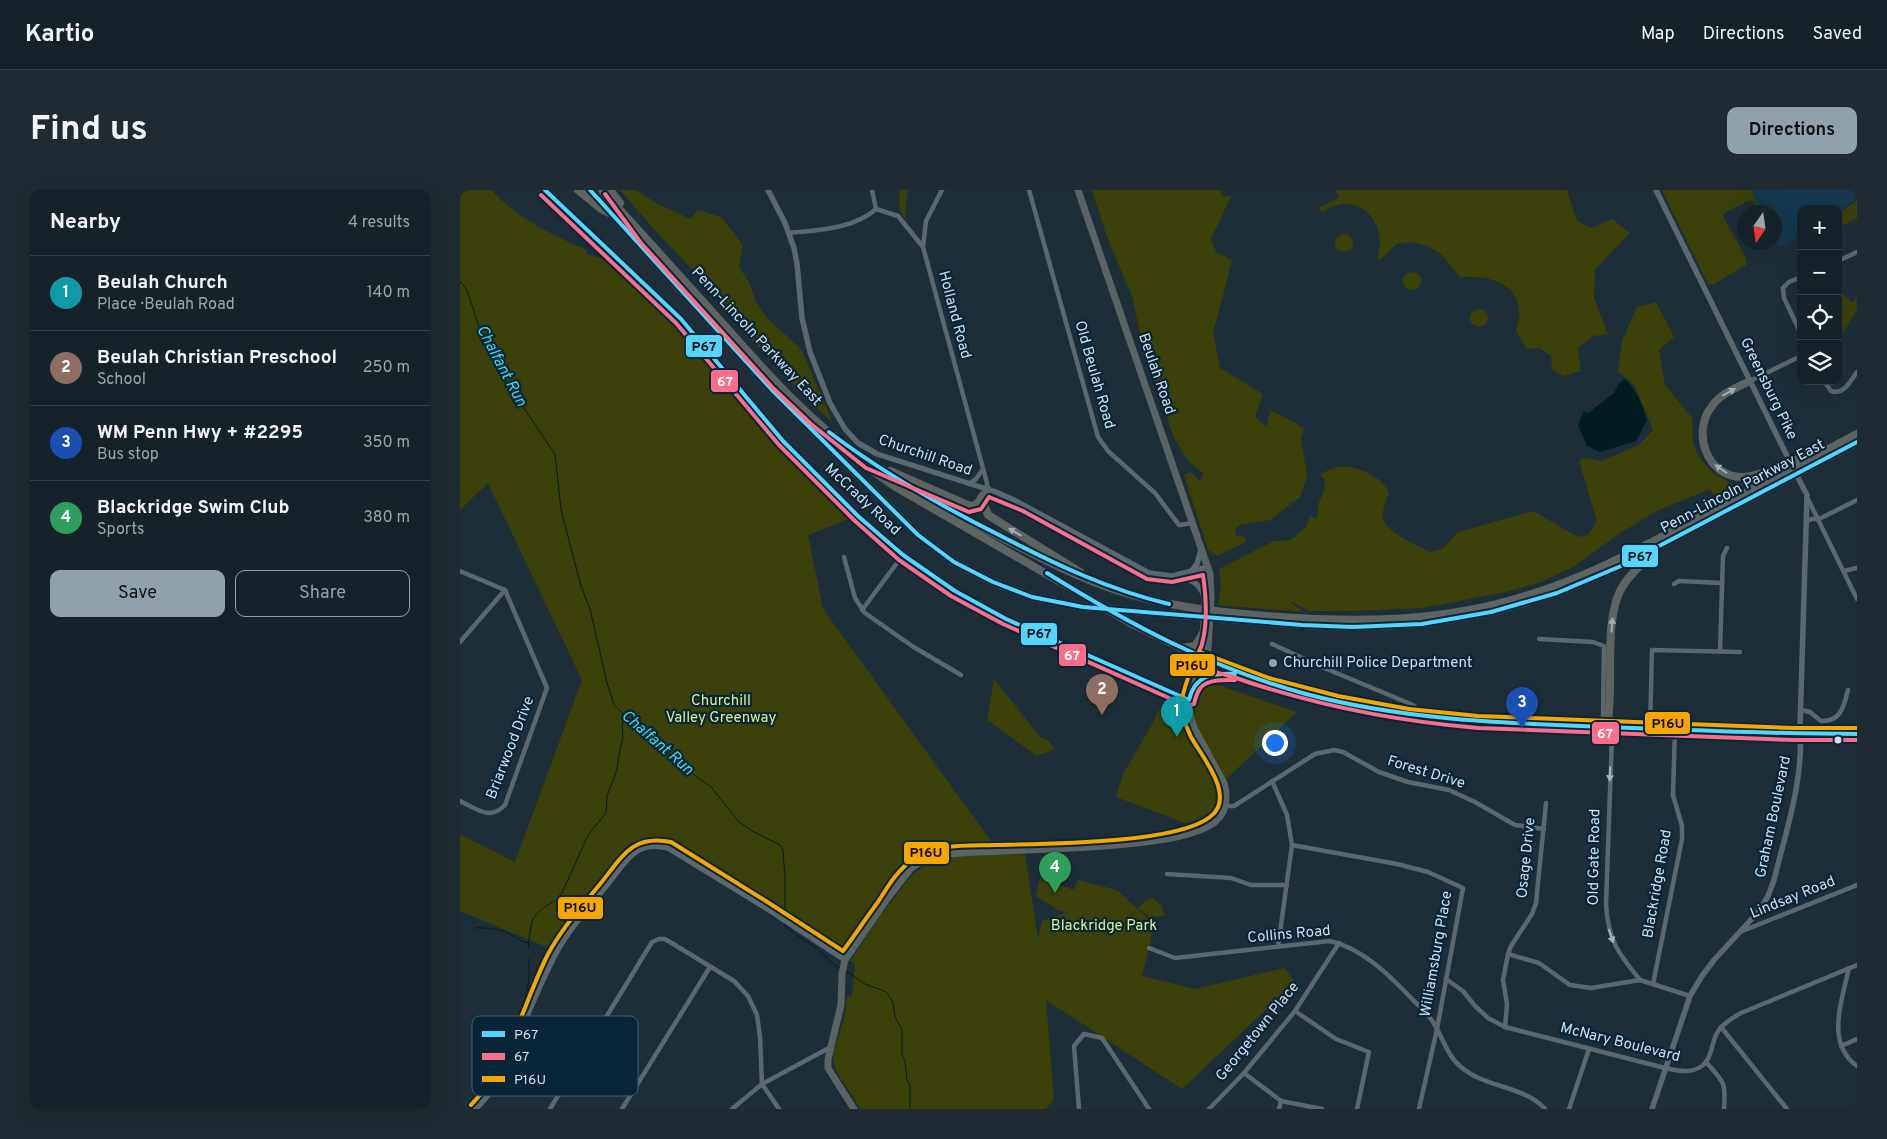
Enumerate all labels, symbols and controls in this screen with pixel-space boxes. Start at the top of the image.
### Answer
text: Kartio [25,20,94,50]
text: Map [1641,23,1675,46]
text: Directions [1703,23,1785,46]
text: Saved [1813,23,1862,46]
button: Directions [1727,107,1857,154]
text: Find us [30,108,148,152]
north arrow [1737,205,1782,250]
map controls [1797,205,1842,385]
button: + [1797,205,1842,250]
text: Nearby [50,209,121,236]
text: 4 results [348,213,410,233]
button: − [1797,250,1842,295]
street label: Penn-Lincoln Parkway East [687,263,825,411]
street label: Holland Road [933,269,975,361]
text: Beulah Church [97,271,228,295]
text: 1 [63,283,69,303]
text: 140 m [367,283,410,303]
text: Place · Beulah Road [97,295,235,315]
button: locate [1797,295,1842,340]
street label: Old Beulah Road [1069,319,1119,431]
water label: Chalfant Run [471,322,531,410]
street label: Beulah Road [1133,331,1179,417]
line badge: P67 [685,334,723,358]
street label: Greensburg Pike [1735,335,1801,443]
text: P67 [691,339,717,356]
button: layers [1797,340,1842,385]
text: Beulah Christian Preschool [97,346,337,370]
text: 2 [61,358,71,378]
text: 250 m [363,358,410,378]
line badge: 67 [710,369,739,393]
text: School [97,370,146,390]
text: 67 [717,374,733,391]
one-way arrow [1722,387,1735,396]
text: WM Penn Hwy + #2295 [97,421,303,445]
street label: Churchill Road [876,431,974,481]
text: 3 [61,433,71,453]
text: 350 m [363,433,410,453]
street label: Penn-Lincoln Parkway East [1658,436,1828,538]
text: Bus stop [97,445,159,465]
street label: McCrady Road [820,460,904,540]
one-way arrow [1714,465,1728,474]
text: Blackridge Swim Club [97,496,289,520]
text: 4 [61,508,71,528]
text: 380 m [363,508,410,528]
text: Sports [97,520,145,540]
one-way arrow [1008,528,1021,537]
line badge: P67 [1621,544,1659,568]
text: P67 [1627,549,1653,566]
button: Save [50,570,225,617]
button: Share [235,570,410,617]
one-way arrow [1609,617,1617,633]
line badge: P67 [1020,622,1058,646]
text: P67 [1026,626,1052,643]
line badge: 67 [1058,643,1087,667]
text: 67 [1064,648,1080,665]
line badge: P16U [1169,653,1216,677]
place label: Churchill Police Department [1283,654,1472,673]
marker: Churchill Police Department [1267,657,1279,669]
text: P16U [1175,658,1209,675]
pin: 2 [1086,674,1118,715]
pin: 3 [1506,687,1538,728]
park label: Churchill Valley Greenway [666,692,776,728]
street label: Briarwood Drive [483,694,539,802]
pin: 1 [1161,696,1193,737]
water label: Chalfant Run [617,706,698,780]
line badge: P16U [1644,711,1691,735]
text: P16U [1651,716,1685,733]
line badge: 67 [1591,721,1620,745]
text: 67 [1597,726,1613,743]
your location [1262,730,1288,756]
unlabelled marker [1833,735,1843,745]
street label: Forest Drive [1385,752,1467,794]
street label: Graham Boulevard [1752,754,1796,880]
one-way arrow [1606,767,1614,783]
street label: Old Gate Road [1585,809,1605,905]
street label: Osage Drive [1513,817,1541,899]
street label: Blackridge Road [1639,828,1677,940]
line badge: P16U [903,841,950,865]
text: P16U [909,845,943,862]
pin: 4 [1039,852,1071,893]
street label: Lindsay Road [1748,872,1838,924]
street label: Williamsburg Place [1417,890,1457,1018]
line badge: P16U [557,896,604,920]
text: P16U [563,900,597,917]
park label: Blackridge Park [1051,917,1157,936]
street label: Collins Road [1247,922,1331,948]
one-way arrow [1608,929,1616,944]
street label: Georgetown Place [1212,978,1304,1086]
legend [472,1016,638,1096]
street label: McNary Boulevard [1558,1019,1682,1067]
text: P67 [514,1027,538,1044]
text: 67 [514,1049,529,1066]
text: P16U [514,1072,546,1089]

